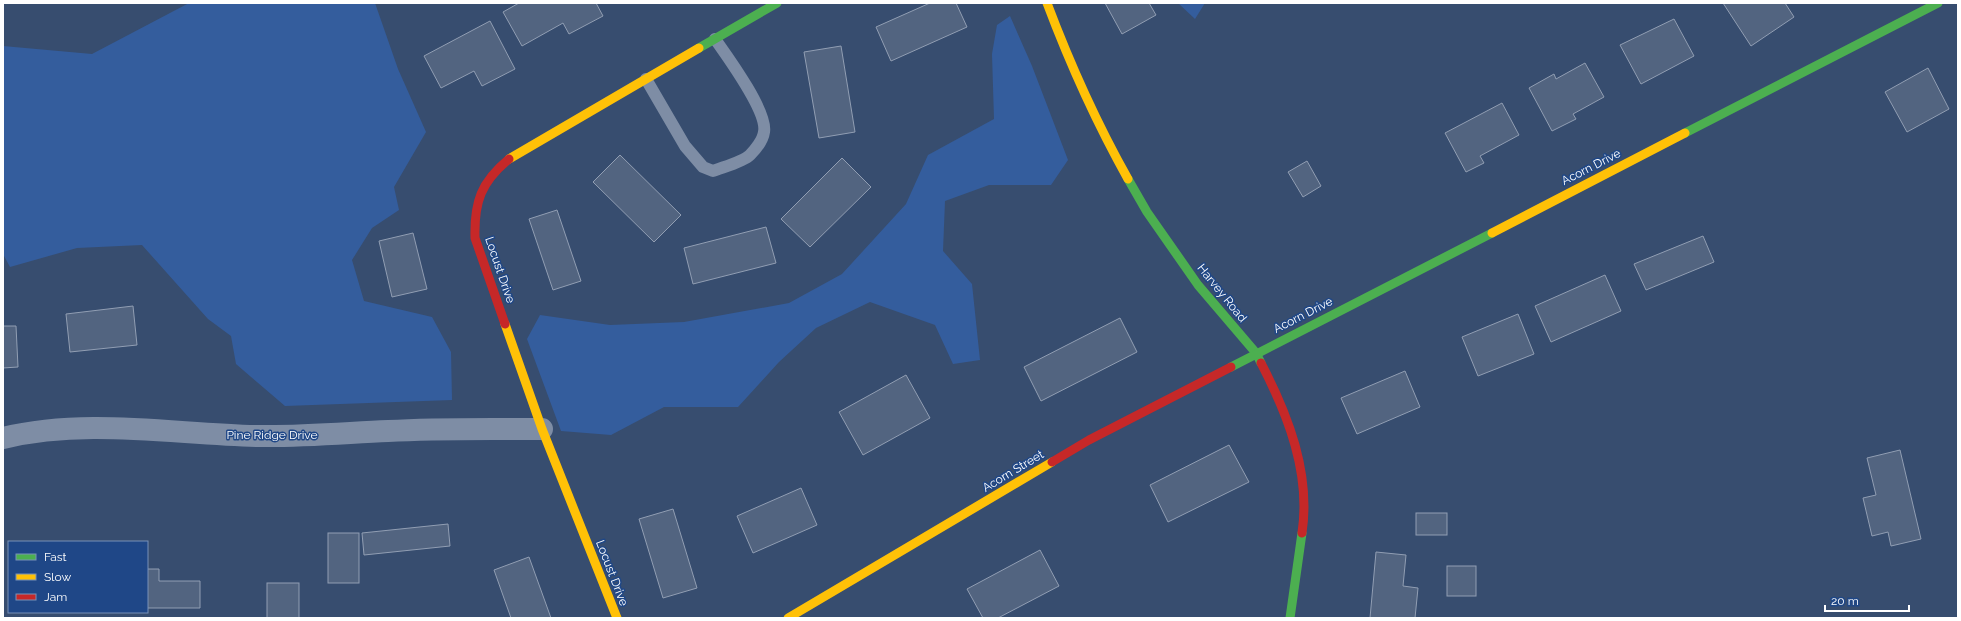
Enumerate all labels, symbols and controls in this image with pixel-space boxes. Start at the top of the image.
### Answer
street label: Acorn Drive [1559,146,1623,188]
street label: Locust Drive [482,235,518,305]
street label: Harvey Road [1194,261,1250,325]
street label: Acorn Drive [1271,294,1335,336]
street label: Pine Ridge Drive [226,428,318,442]
street label: Acorn Street [980,447,1046,495]
street label: Locust Drive [593,538,631,608]
legend [8,541,148,613]
text: Fast [44,550,67,564]
text: Slow [44,570,71,584]
scale bar [1825,587,1909,613]
text: Jam [44,590,67,604]
text: 20 m [1831,594,1859,608]

